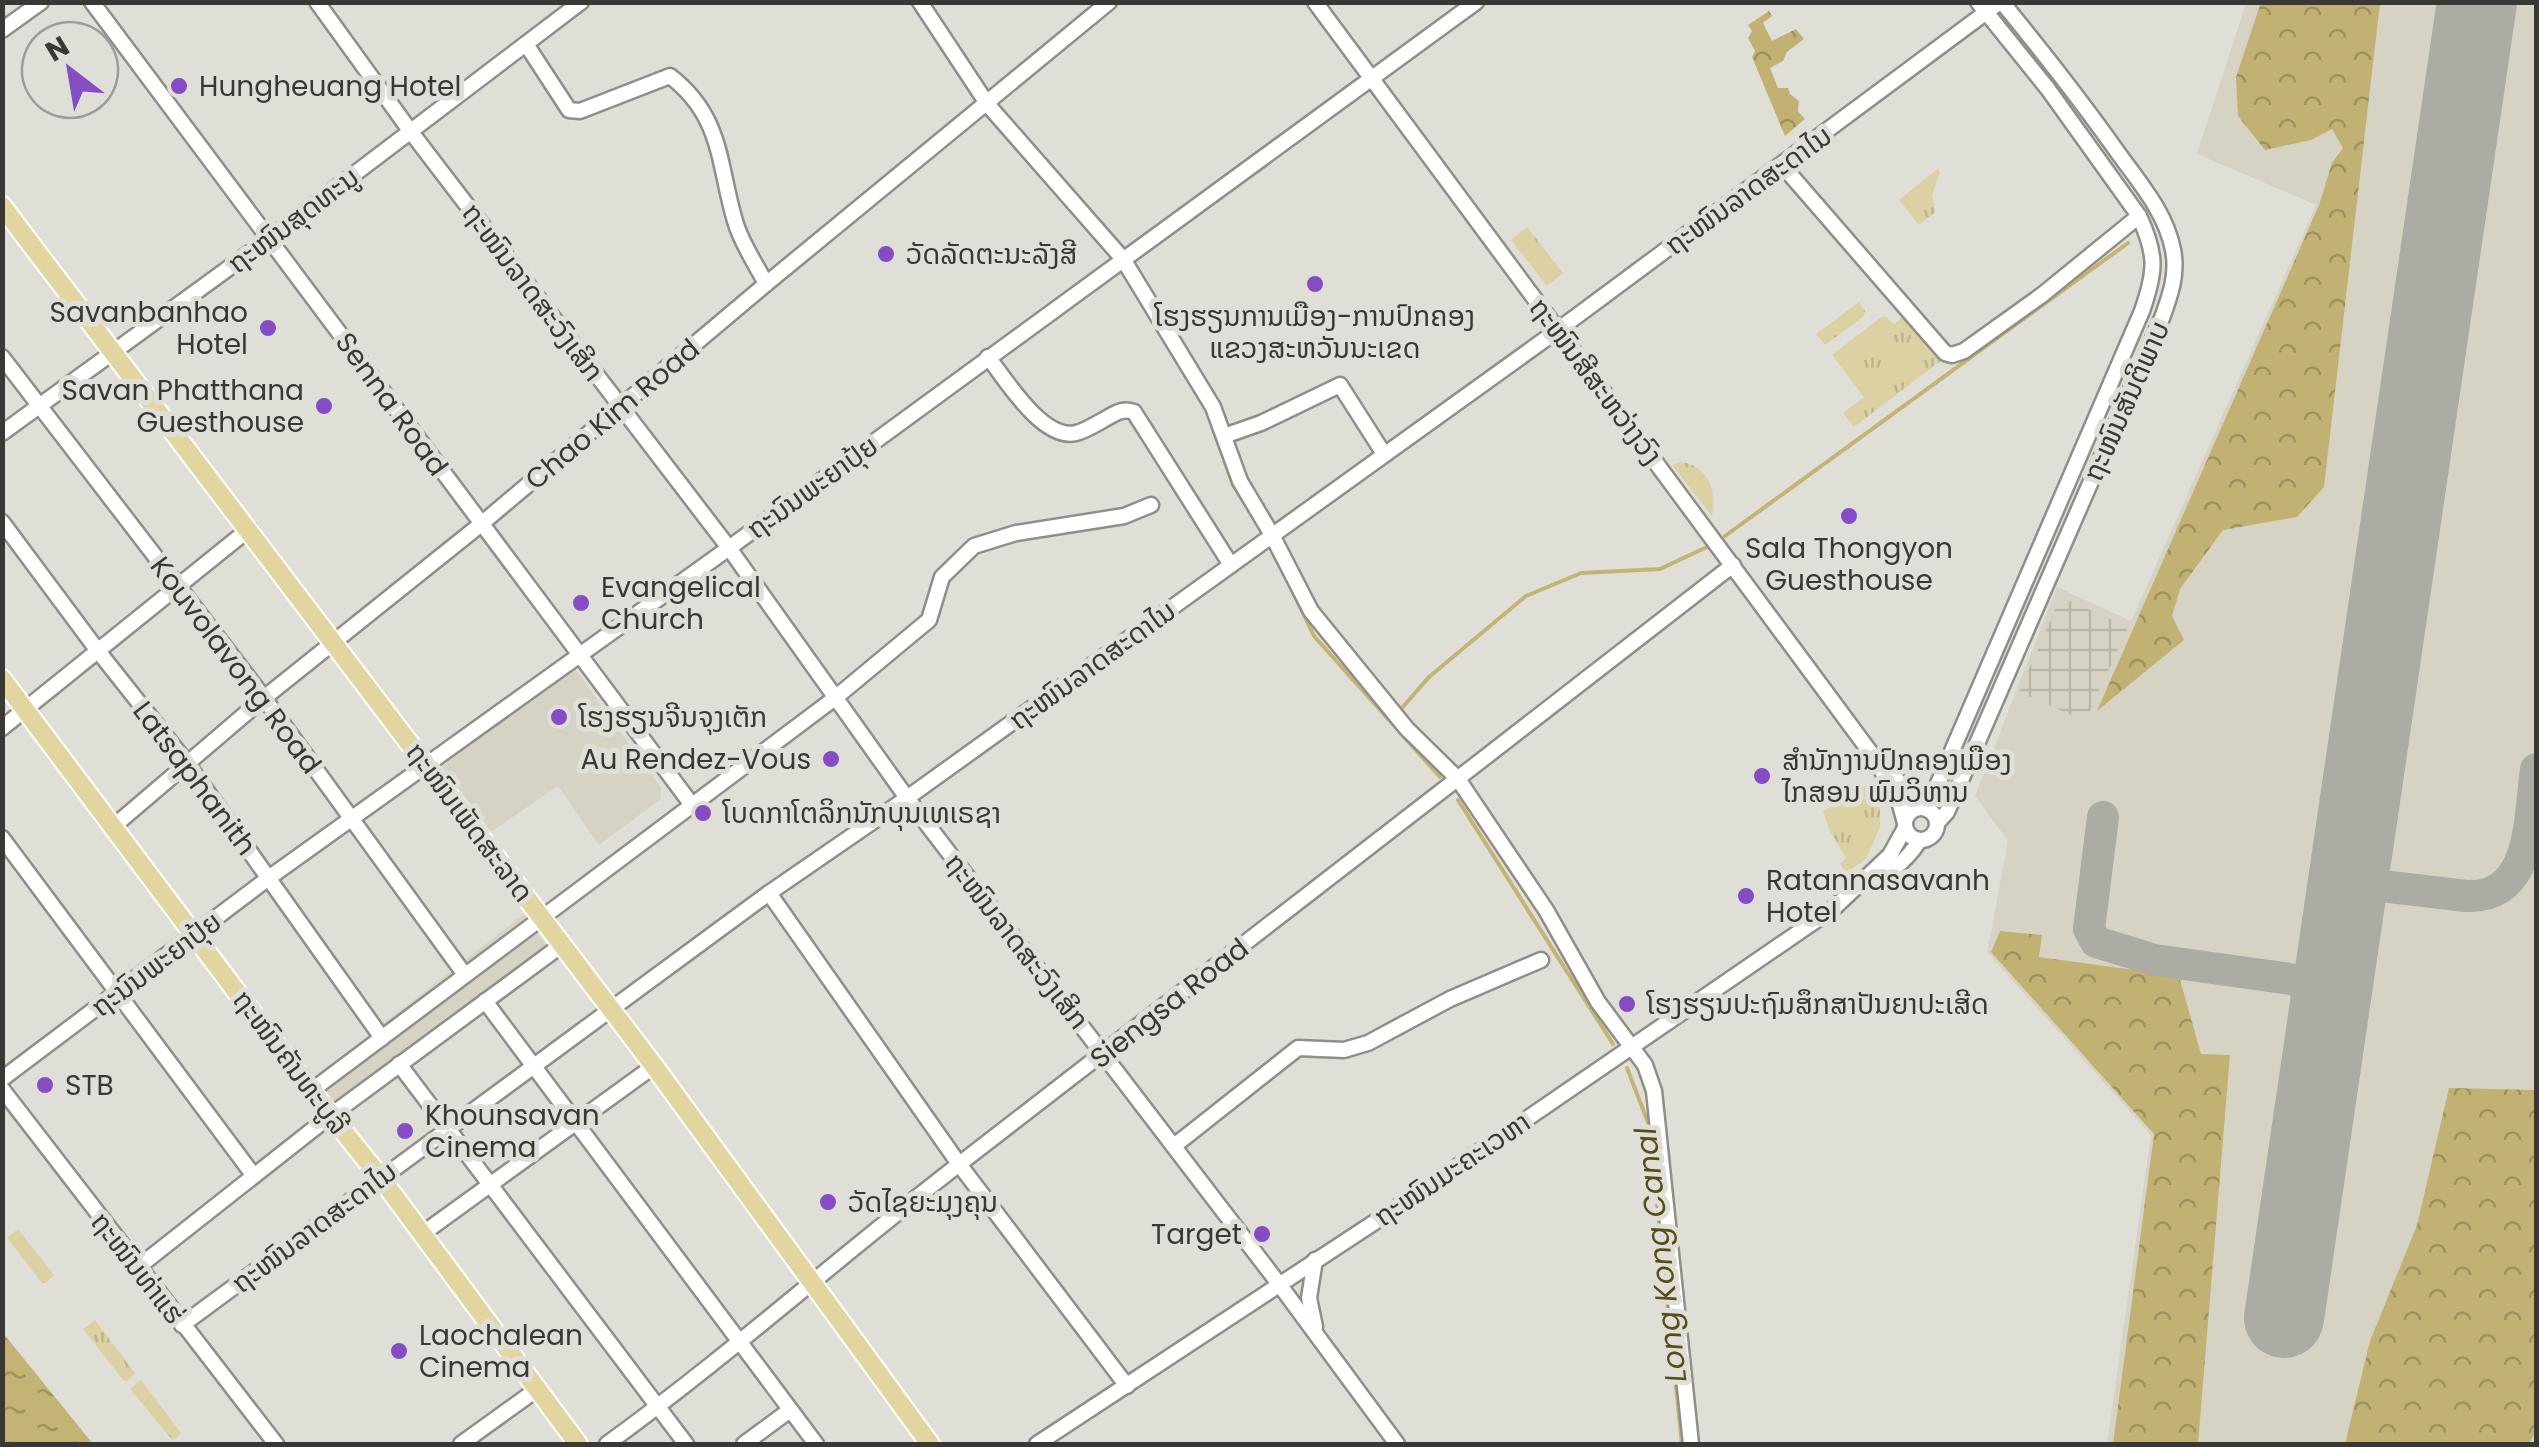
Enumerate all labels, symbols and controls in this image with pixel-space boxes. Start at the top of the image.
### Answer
north arrow [20,20,120,120]
text: N [38,27,76,71]
place label: Hungheuang Hotel [199,67,461,106]
marker: Hungheuang Hotel [168,75,190,97]
street label: ຖະໜົນລາດສະດາໄນ [1657,117,1840,264]
street label: ຖະໜົນສຸດທະນູ [219,158,367,283]
street label: ຖະໜົນລາດສະວົງເສິກ [453,195,613,390]
place label: ວັດລັດຕະນະລັງສີ [906,235,1077,274]
marker: ວັດລັດຕະນະລັງສີ [875,243,897,265]
marker: ໂຮງຮຽນການເມືອງ-ການປົກຄອງ ແຂວງສະຫວັນນະເຂດ [1304,273,1326,295]
street label: ຖະໜົນສີສະຫວ່າງວົງ [1520,290,1671,473]
place label: Savanbanhao Hotel [50,293,248,364]
place label: ໂຮງຮຽນການເມືອງ-ການປົກຄອງ ແຂວງສະຫວັນນະເຂດ [1154,297,1475,368]
street label: ຖະໜົນສັນຕິພາບ [2074,315,2179,488]
marker: Savanbanhao Hotel [257,317,279,339]
street label: Senna Road [326,325,457,484]
street label: Chao Kim Road [517,330,708,499]
place label: Savan Phatthana Guesthouse [61,371,304,442]
marker: Savan Phatthana Guesthouse [313,395,335,417]
street label: ຖະນົນພະຍາປຸ້ຍ [739,426,886,548]
marker: Sala Thongyon Guesthouse [1838,505,1860,527]
place label: Sala Thongyon Guesthouse [1745,529,1953,600]
street label: Kouvolavong Road [141,549,330,782]
place label: Evangelical Church [601,568,761,639]
marker: Evangelical Church [570,592,592,614]
street label: ຖະໜົນລາດສະດາໄນ [1001,592,1184,739]
street label: Latsaphanith [124,693,265,863]
place label: ໂຮງຮຽນຈີນຈຸງເຕັກ [578,698,767,737]
marker: ໂຮງຮຽນຈີນຈຸງເຕັກ [548,706,570,728]
street label: ຖະໜົນເພັດສະລາດ [397,734,543,910]
place label: Au Rendez-Vous [581,740,811,779]
place label: ສຳນັກງານປົກຄອງເມືອງ ໄກສອນ ພົມວິຫານ [1781,741,2012,812]
marker: Au Rendez-Vous [820,748,842,770]
marker: ສຳນັກງານປົກຄອງເມືອງ ໄກສອນ ພົມວິຫານ [1751,765,1773,787]
place label: ໂບດກາໂຕລິກນັກບຸນເທເຣຊາ [722,794,1001,833]
marker: ໂບດກາໂຕລິກນັກບຸນເທເຣຊາ [692,802,714,824]
street label: ຖະໜົນລາດສະວົງເສິກ [935,845,1098,1038]
place label: Ratannasavanh Hotel [1766,861,1990,932]
marker: Ratannasavanh Hotel [1735,885,1757,907]
street label: ຖະນົນພະຍາປຸ້ຍ [83,903,229,1026]
street label: Siengsa Road [1082,929,1257,1078]
street label: ຖະໜົນຄັນທະບູລີ [223,982,358,1143]
place label: ໂຮງຮຽນປະຖົມສຶກສາປັນຍາປະເສີດ [1646,985,1989,1024]
marker: ໂຮງຮຽນປະຖົມສຶກສາປັນຍາປະເສີດ [1616,993,1638,1015]
place label: STB [65,1066,114,1105]
marker: STB [34,1074,56,1096]
place label: Khounsavan Cinema [425,1096,600,1167]
street label: ຖະໜົນມະຄະເວຫາ [1366,1103,1538,1236]
marker: Khounsavan Cinema [394,1120,416,1142]
water label: Long Kong Canal [1623,1125,1697,1385]
street label: ຖະໜົນລາດສະດາໄນ [224,1152,405,1302]
place label: ວັດໄຊຍະມຸງຄຸນ [848,1183,998,1222]
marker: ວັດໄຊຍະມຸງຄຸນ [817,1191,839,1213]
street label: ຖະໜົນທ່າແຮ່ [81,1204,194,1333]
place label: Target [1151,1215,1242,1254]
marker: Target [1251,1223,1273,1245]
place label: Laochalean Cinema [419,1316,583,1387]
marker: Laochalean Cinema [388,1340,410,1362]

